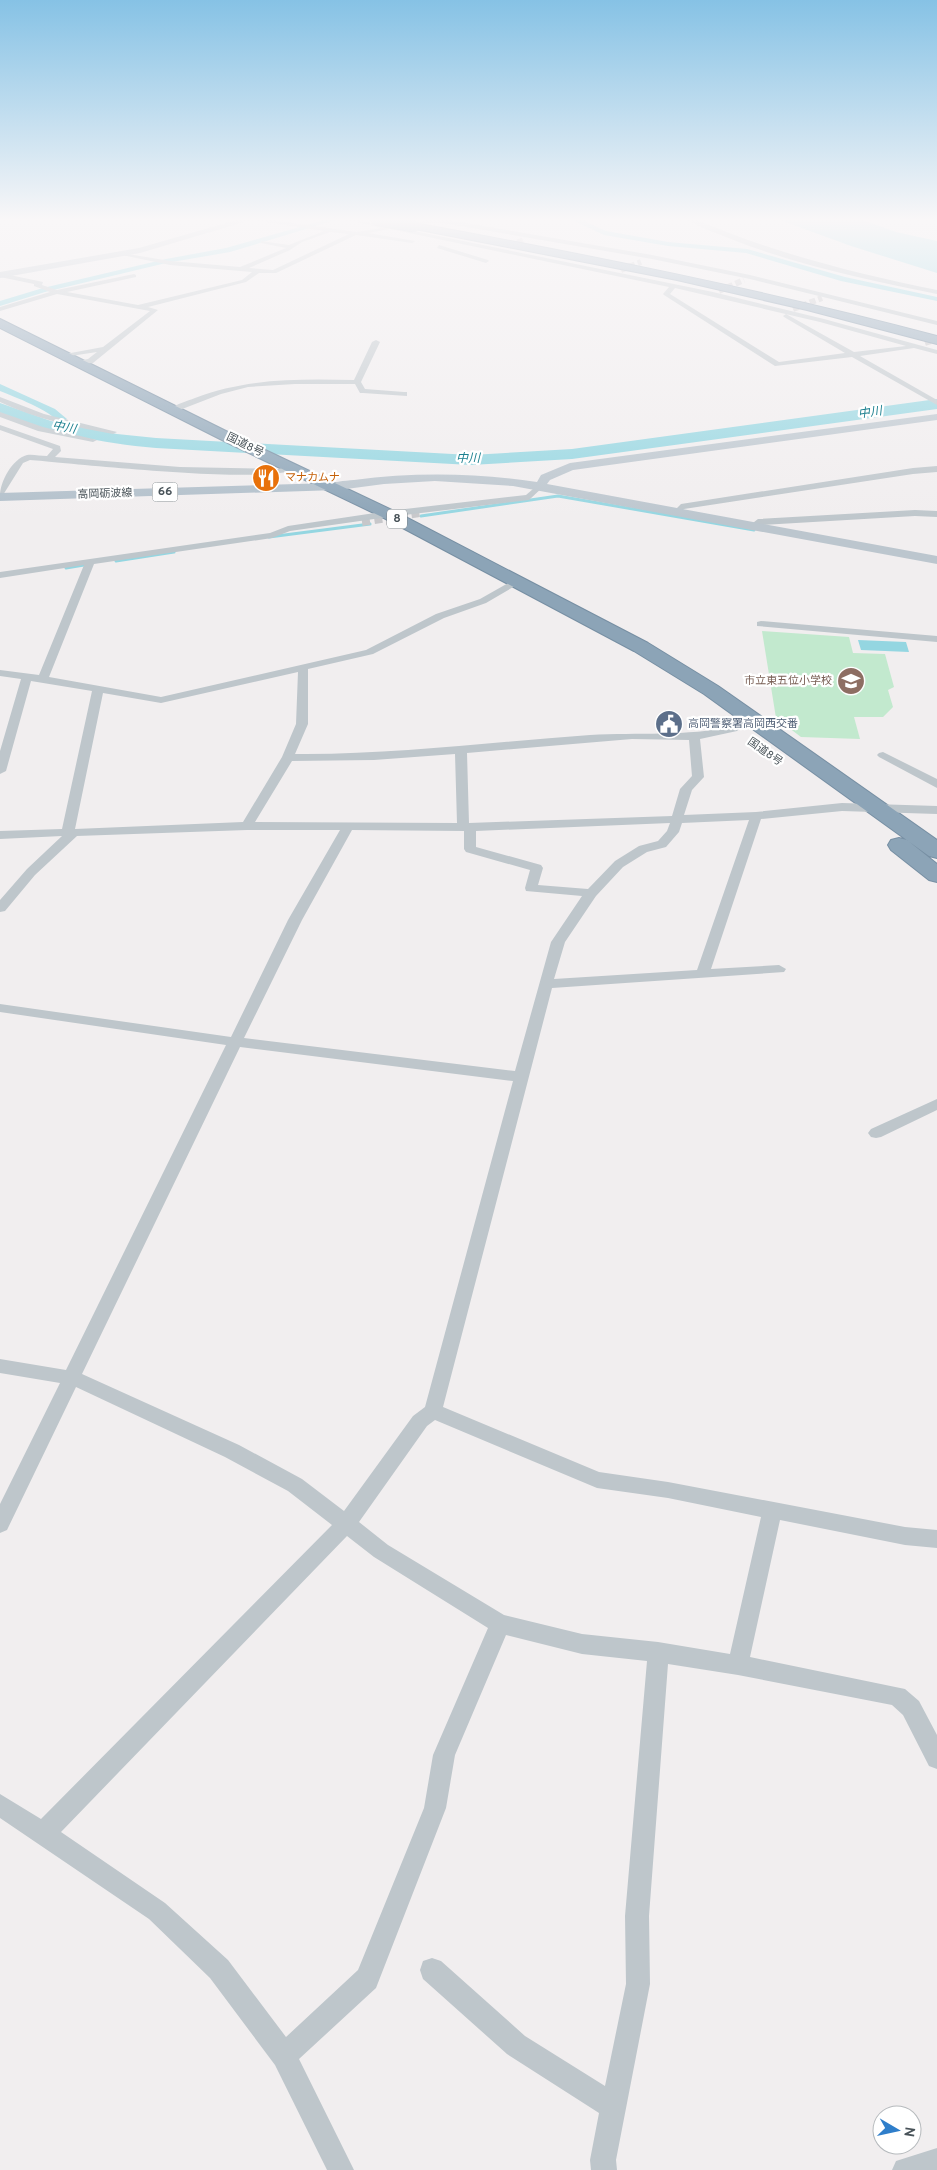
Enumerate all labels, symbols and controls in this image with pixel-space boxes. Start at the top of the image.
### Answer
water label: 中川 [857,403,885,423]
water label: 中川 [51,418,79,438]
street label: 国道8号 [224,430,266,460]
water label: 中川 [456,451,482,467]
restaurant icon: マナカムナ [251,463,281,493]
place label: マナカムナ [285,471,340,485]
road number: 66 [152,482,178,502]
street label: 高岡砺波線 [77,486,133,502]
road number: 8 [387,509,407,528]
school or university icon: 市立東五位小学校 [836,666,866,696]
place label: 市立東五位小学校 [744,674,832,688]
public building icon: 高岡警察署高岡西交番 [654,709,684,739]
place label: 高岡警察署高岡西交番 [688,717,798,731]
street label: 国道8号 [745,735,785,769]
north arrow [872,2105,922,2155]
text: N [899,2125,918,2138]

